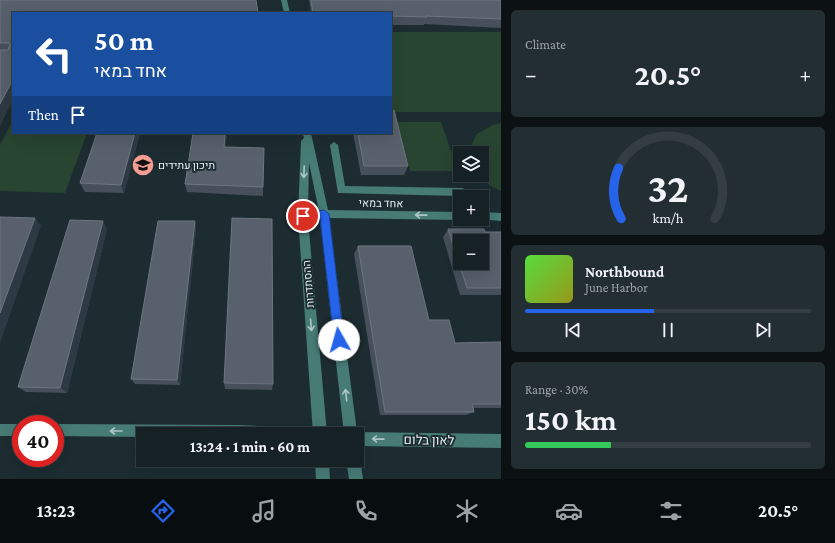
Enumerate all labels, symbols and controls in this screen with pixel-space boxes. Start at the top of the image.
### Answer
text: 50 m [94,25,154,56]
icon: left [28,28,80,80]
text: Climate [525,37,566,52]
text: 20.5° [635,58,701,91]
text: אחד במאי [94,61,167,81]
text: − [525,62,537,87]
text: + [799,62,811,87]
icon: arrive [67,104,89,126]
text: Then [28,107,59,123]
map controls [453,146,489,270]
button: layers [453,146,489,182]
school or university icon: תיכון עתידים [130,152,156,178]
place label: תיכון עתידים [158,159,215,171]
one-way arrow [300,165,308,178]
text: 32 [647,165,689,211]
button: + [453,190,489,226]
street label: אחד במאי [359,197,403,209]
pin [286,199,320,233]
icon: arrive [292,205,314,227]
text: km/h [653,209,684,225]
one-way arrow [415,211,428,219]
button: − [453,234,489,270]
street label: ההסתדרות [300,260,316,308]
text: Northbound [585,264,664,280]
text: June Harbor [585,280,648,295]
one-way arrow [308,318,315,331]
position arrow [318,319,360,361]
icon: previous [562,319,584,341]
icon: pause [657,319,679,341]
icon: next [752,319,774,341]
text: Range · 30% [525,382,588,397]
one-way arrow [342,389,350,402]
text: 150 km [525,403,617,436]
speed limit sign: 40 [12,415,64,467]
one-way arrow [110,427,123,435]
street label: לאון בלום [404,432,455,448]
one-way arrow [372,436,385,443]
text: 13:24 · 1 min · 60 m [190,439,310,455]
icon: directions [149,497,177,525]
icon: music [250,497,278,525]
icon: phone [352,497,380,525]
icon: climate [453,497,481,525]
icon: car [555,497,583,525]
icon: filters [657,497,685,525]
text: 13:23 [37,501,75,521]
text: 20.5° [758,501,798,521]

